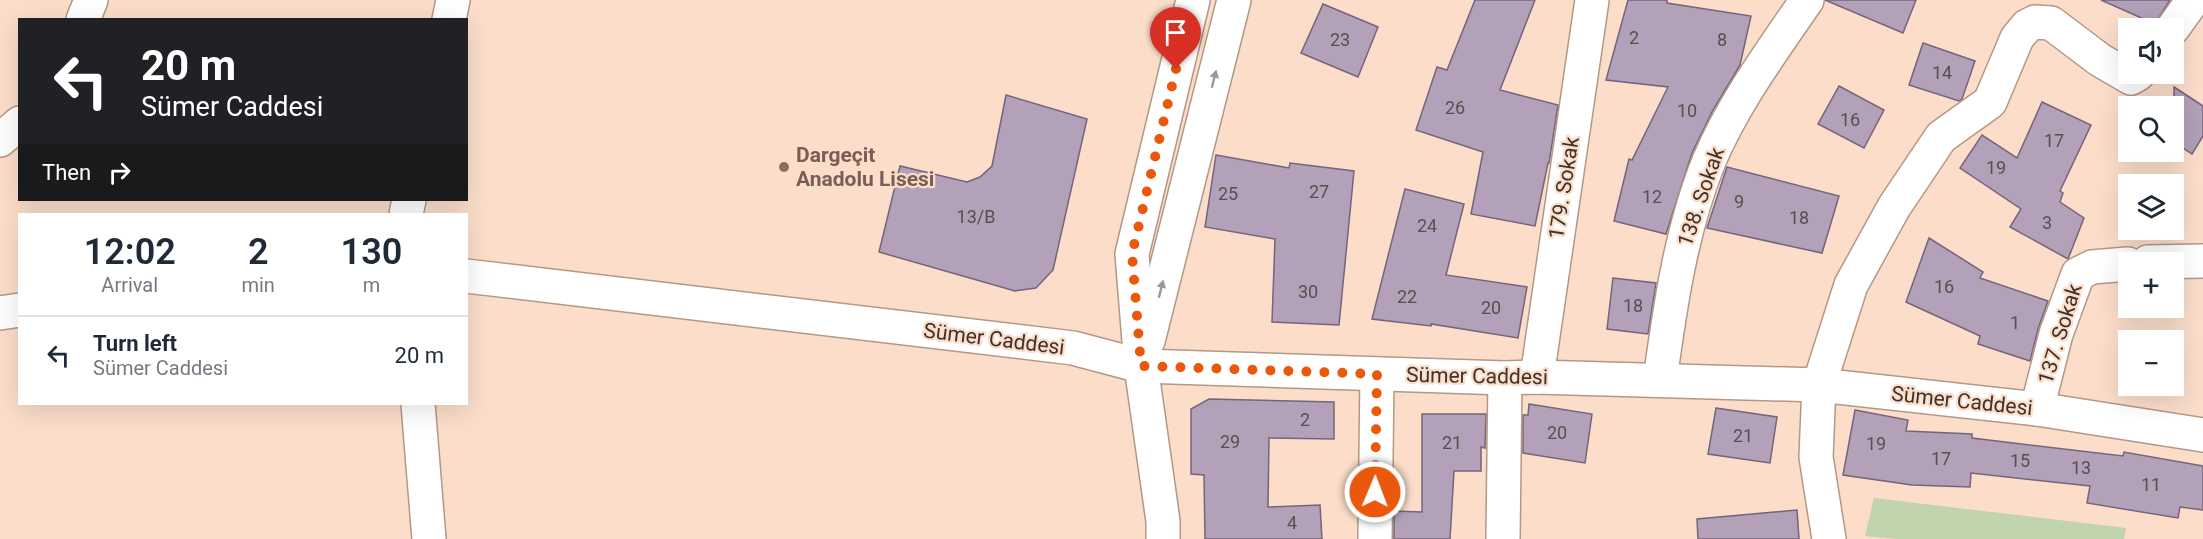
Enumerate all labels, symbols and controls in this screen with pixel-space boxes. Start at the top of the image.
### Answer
pin [1150,7,1201,69]
icon: arrive [1159,16,1192,49]
map controls [2118,18,2184,396]
button: sound [2118,18,2184,84]
house number: 2 [1629,27,1639,48]
house number: 23 [1330,29,1350,50]
house number: 8 [1717,29,1727,50]
text: 20 m [141,41,236,90]
icon: left [42,42,120,120]
house number: 14 [1932,62,1952,83]
one-way arrow [1209,70,1219,89]
text: Sümer Caddesi [141,91,323,123]
button: search [2118,96,2184,162]
house number: 26 [1445,97,1465,118]
house number: 10 [1677,100,1697,121]
house number: 16 [1840,109,1860,130]
house number: 17 [2044,130,2064,151]
street label: 179. Sokak [1544,135,1584,241]
place label: Dargeçit Anadolu Lisesi [796,143,934,191]
street label: 138. Sokak [1673,144,1729,250]
icon: right [103,156,136,189]
house number: 19 [1986,157,2006,178]
text: Then [42,160,91,185]
marker: Dargeçit Anadolu Lisesi [777,160,791,174]
button: layers [2118,174,2184,240]
house number: 27 [1309,181,1329,202]
house number: 25 [1218,183,1238,204]
house number: 12 [1642,186,1662,207]
house number: 9 [1734,191,1744,212]
house number: 13/B [957,206,995,227]
house number: 18 [1789,207,1809,228]
house number: 3 [2042,212,2052,233]
house number: 24 [1417,215,1437,236]
text: 12:02 [84,231,176,273]
text: 2 [248,231,268,273]
text: 130 [341,231,402,273]
button: + [2118,252,2184,318]
text: Arrival [101,273,158,297]
text: min [241,273,275,297]
text: m [363,273,380,297]
house number: 16 [1934,276,1954,297]
one-way arrow [1156,280,1166,298]
house number: 30 [1298,281,1318,302]
street label: 137. Sokak [2033,281,2087,387]
house number: 22 [1397,286,1417,307]
house number: 18 [1623,295,1643,316]
house number: 20 [1481,297,1501,318]
house number: 1 [2010,312,2020,333]
street label: Sümer Caddesi [922,318,1066,360]
button: − [2118,330,2184,396]
text: Turn left [93,331,177,356]
icon: left [42,339,75,372]
text: 20 m [395,343,444,368]
text: Sümer Caddesi [93,356,228,380]
street label: Sümer Caddesi [1406,363,1548,389]
street label: Sümer Caddesi [1890,382,2034,420]
house number: 2 [1300,409,1310,430]
house number: 20 [1547,422,1567,443]
house number: 21 [1733,425,1753,446]
house number: 29 [1220,431,1240,452]
house number: 21 [1442,432,1462,453]
house number: 19 [1866,433,1886,454]
house number: 17 [1931,448,1951,469]
house number: 15 [2010,450,2030,471]
house number: 13 [2071,457,2091,478]
position arrow [1343,460,1407,524]
house number: 11 [2141,474,2161,495]
house number: 4 [1287,512,1297,533]

